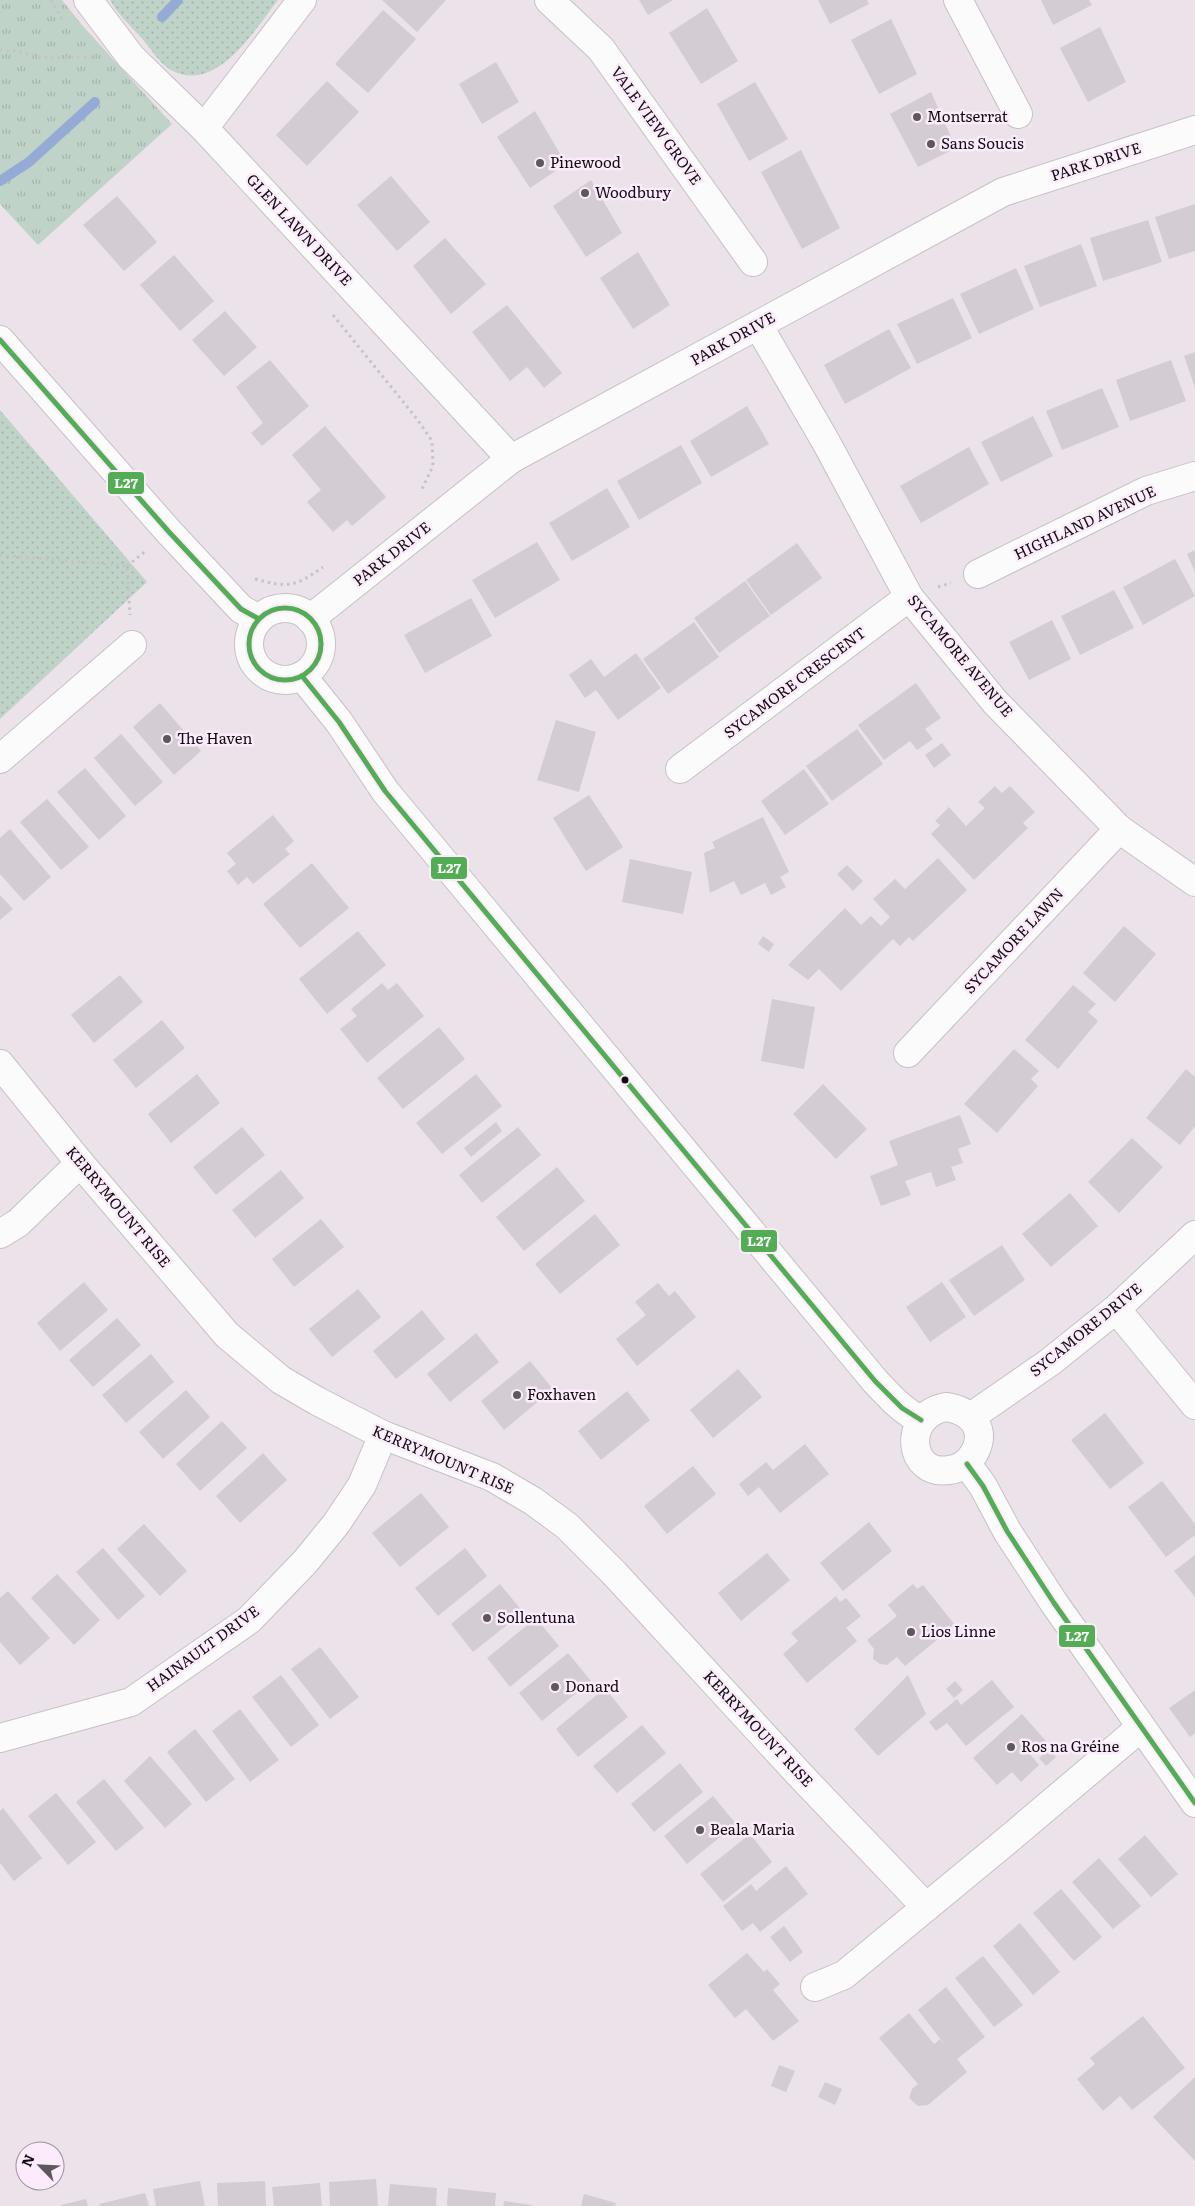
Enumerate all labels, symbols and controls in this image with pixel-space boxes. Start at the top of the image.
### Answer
street label: VALE VIEW GROVE [606,61,708,189]
place label: Montserrat [927,104,1008,127]
marker: Montserrat [911,111,923,123]
place label: Sans Soucis [941,131,1024,154]
street label: PARK DRIVE [1048,135,1144,186]
marker: Sans Soucis [925,138,937,150]
place label: Pinewood [550,150,621,173]
marker: Pinewood [534,157,546,169]
street label: GLEN LAWN DRIVE [242,168,358,290]
place label: Woodbury [595,180,671,203]
marker: Woodbury [579,187,591,199]
street label: PARK DRIVE [686,305,779,370]
line badge: L27 [107,471,145,495]
text: L27 [114,472,138,492]
street label: HIGHLAND AVENUE [1010,479,1159,565]
street label: PARK DRIVE [347,515,435,591]
street label: SYCAMORE AVENUE [903,589,1019,721]
street label: SYCAMORE CRESCENT [718,621,870,743]
place label: The Haven [177,726,252,749]
marker: The Haven [161,733,173,745]
line badge: L27 [430,856,468,880]
text: L27 [437,857,461,877]
street label: SYCAMORE LAWN [958,882,1068,998]
unlabelled marker [620,1075,630,1085]
street label: KERRYMOUNT RISE [61,1140,177,1272]
line badge: L27 [740,1229,778,1253]
text: L27 [747,1230,771,1250]
street label: SYCAMORE DRIVE [1024,1276,1146,1381]
place label: Foxhaven [527,1382,596,1405]
marker: Foxhaven [511,1389,523,1401]
street label: KERRYMOUNT RISE [369,1418,518,1499]
street label: HAINAULT DRIVE [141,1599,263,1697]
place label: Sollentuna [497,1605,576,1628]
marker: Sollentuna [481,1612,493,1624]
place label: Lios Linne [921,1619,996,1642]
line badge: L27 [1058,1624,1096,1648]
text: L27 [1065,1625,1089,1645]
marker: Lios Linne [905,1626,917,1638]
street label: KERRYMOUNT RISE [699,1664,819,1791]
place label: Donard [565,1674,619,1697]
marker: Donard [549,1681,561,1693]
place label: Ros na Gréine [1021,1734,1120,1757]
marker: Ros na Gréine [1005,1741,1017,1753]
place label: Beala Maria [710,1817,796,1840]
marker: Beala Maria [694,1824,706,1836]
north arrow [15,2141,65,2191]
text: N [16,2151,39,2170]

